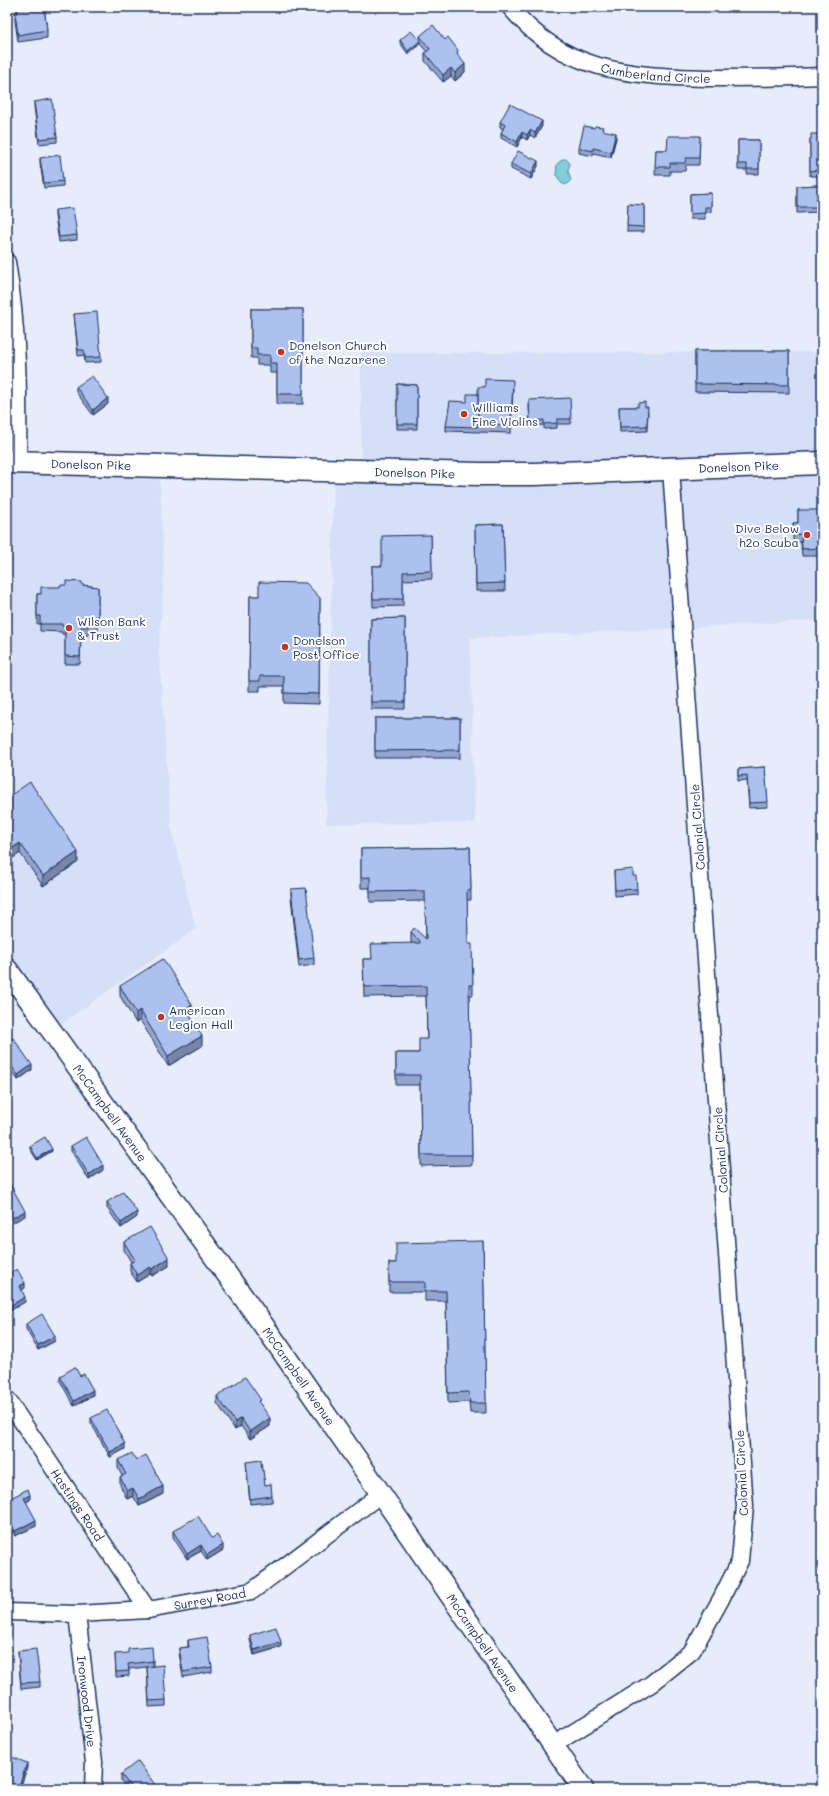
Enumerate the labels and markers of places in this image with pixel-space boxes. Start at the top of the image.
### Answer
place label: Donelson Church of the Nazarene [289,337,387,367]
marker: Donelson Church of the Nazarene [276,347,286,357]
place label: Williams Fine Violins [472,399,538,429]
marker: Williams Fine Violins [459,409,469,419]
place label: Dive Below h2o Scuba [735,520,799,550]
marker: Dive Below h2o Scuba [802,530,812,540]
place label: Wilson Bank & Trust [77,613,146,643]
marker: Wilson Bank & Trust [64,623,74,633]
place label: Donelson Post Office [293,632,359,662]
marker: Donelson Post Office [280,642,290,652]
place label: American Legion Hall [169,1002,233,1032]
marker: American Legion Hall [156,1012,166,1022]

